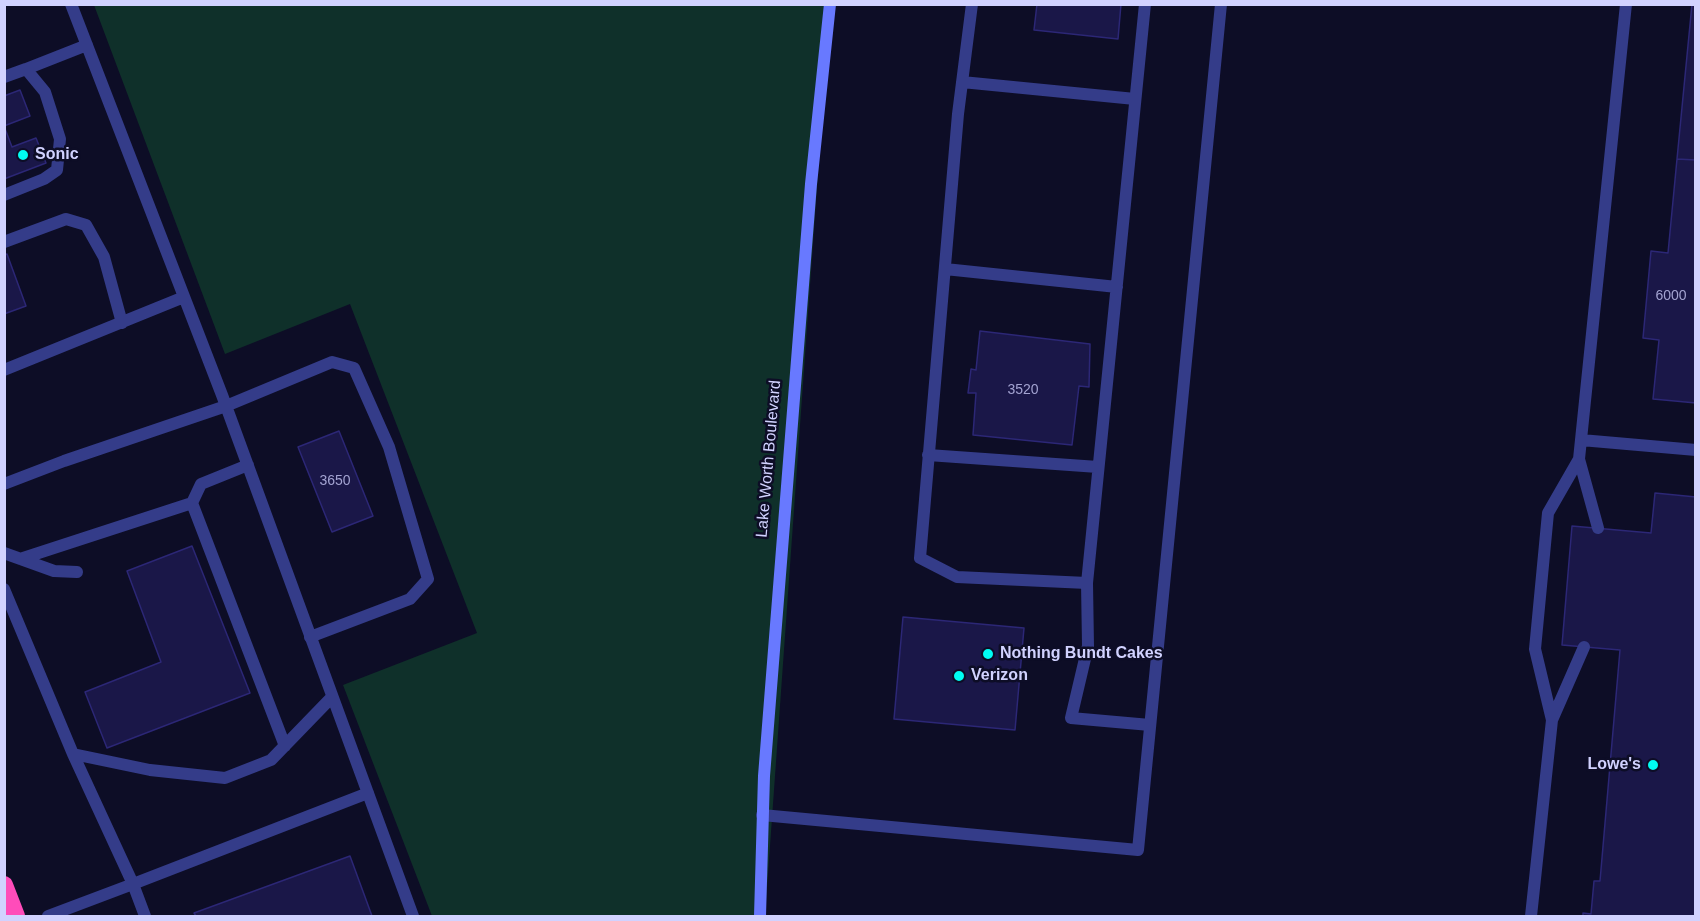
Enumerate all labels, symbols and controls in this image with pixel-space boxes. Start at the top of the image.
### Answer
place label: Sonic [35,145,79,165]
marker: Sonic [16,148,30,162]
house number: 6000 [1655,288,1687,304]
street label: Lake Worth Boulevard [753,379,785,539]
house number: 3520 [1007,382,1039,398]
house number: 3650 [319,473,351,489]
place label: Nothing Bundt Cakes [1000,644,1163,664]
marker: Nothing Bundt Cakes [981,647,995,661]
place label: Verizon [971,666,1028,686]
marker: Verizon [952,669,966,683]
place label: Lowe's [1587,755,1641,775]
marker: Lowe's [1646,758,1660,772]

